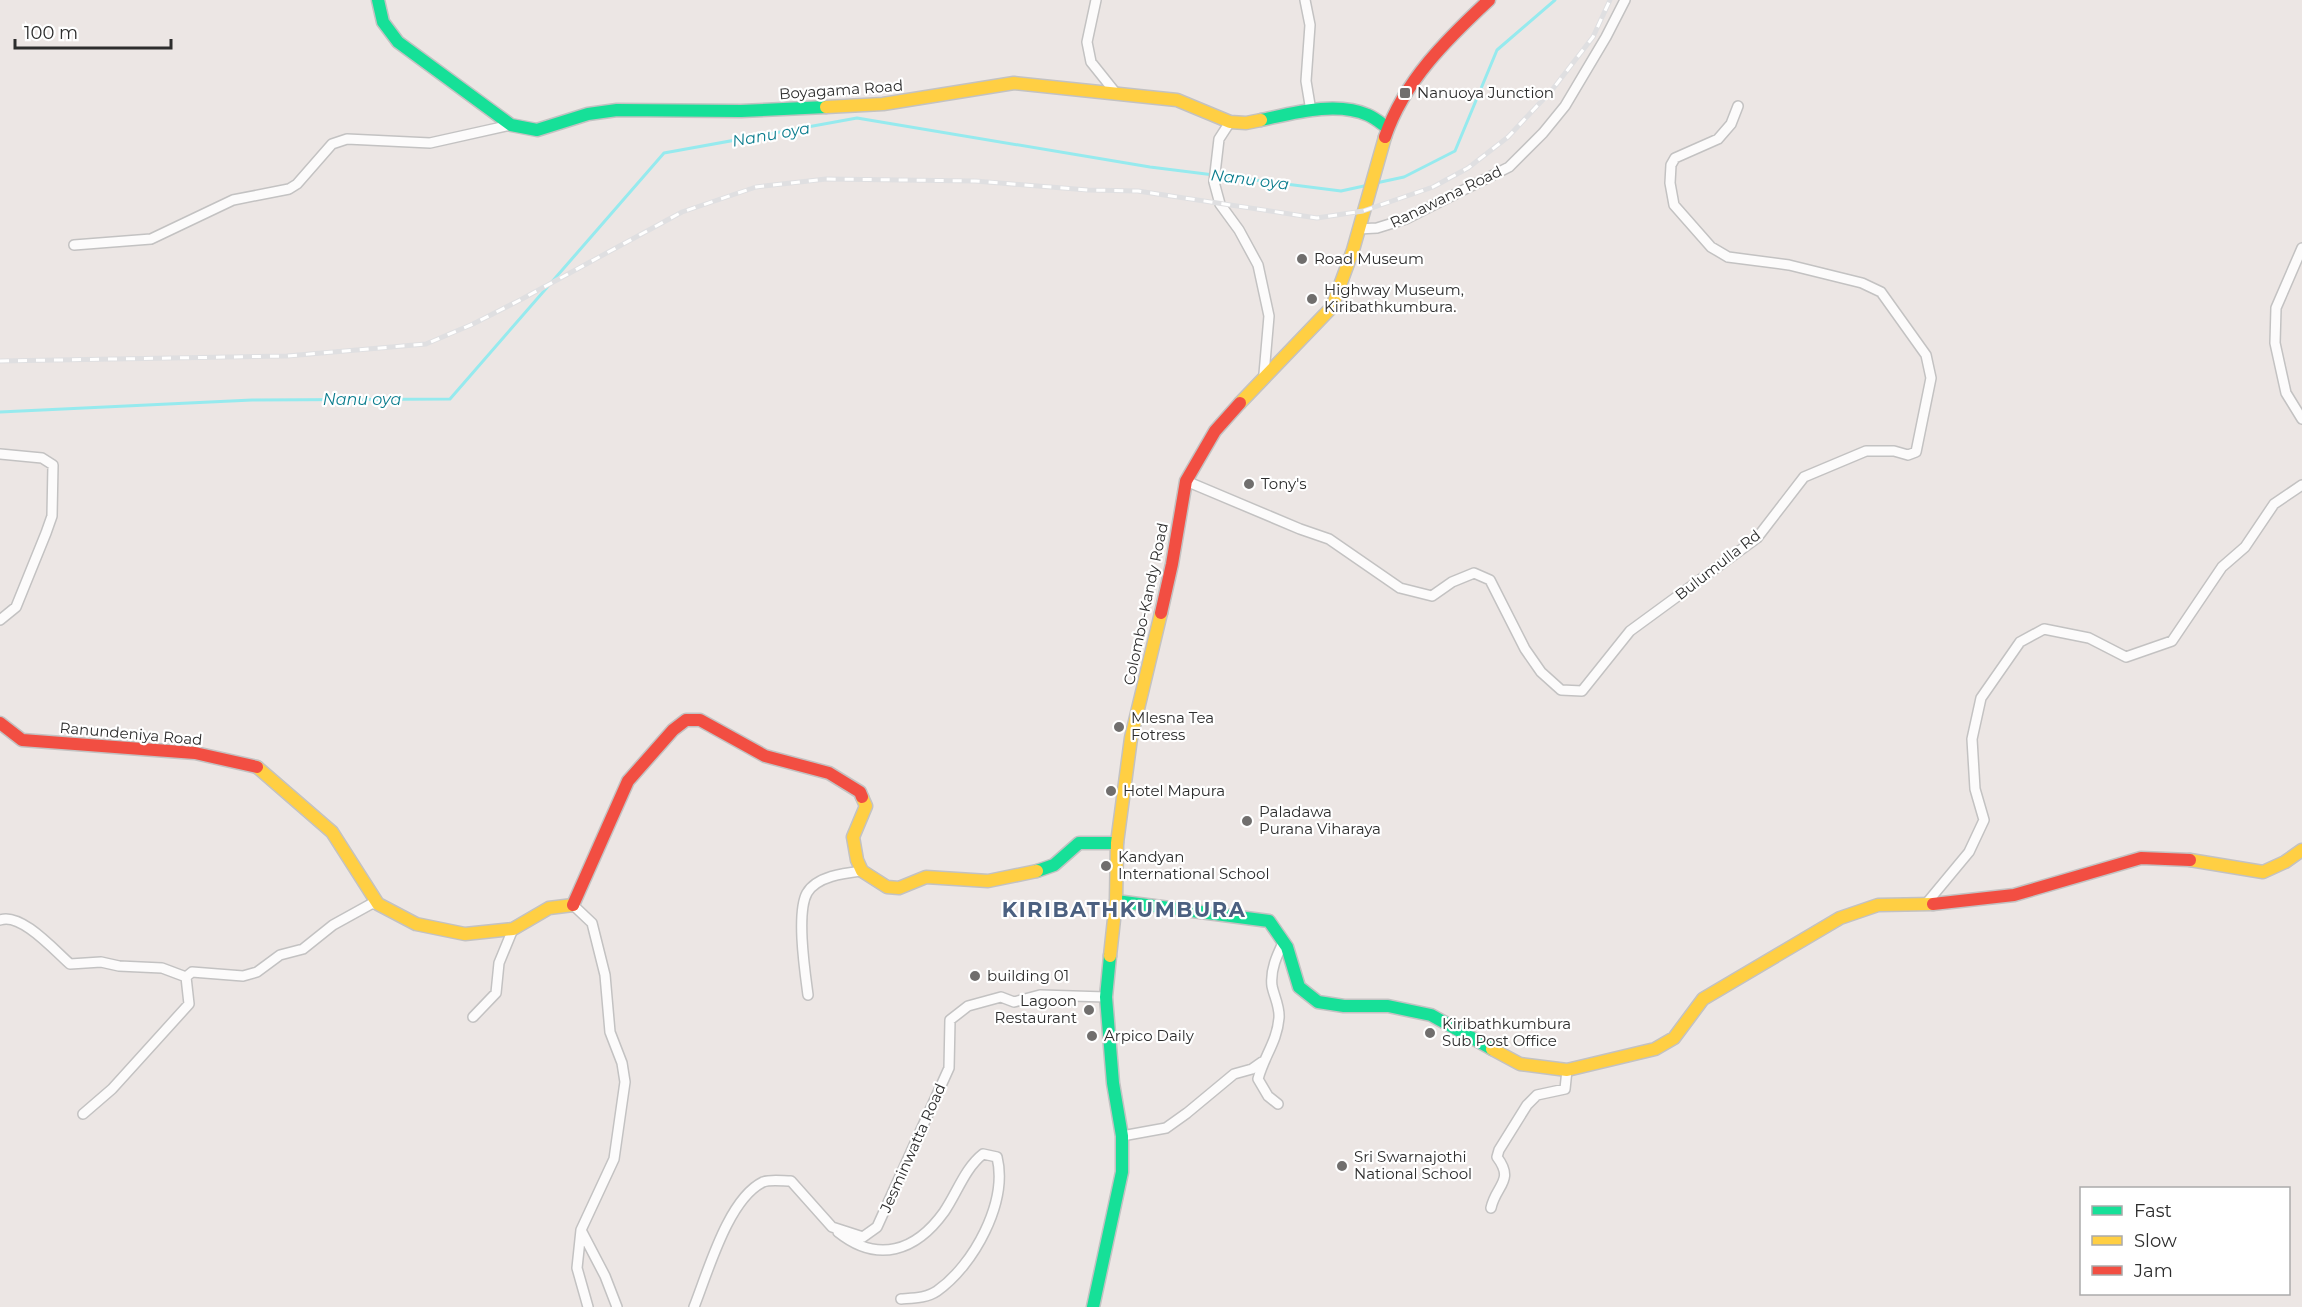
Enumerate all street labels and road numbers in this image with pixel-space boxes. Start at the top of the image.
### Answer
street label: Boyagama Road [778,76,904,103]
street label: Ranawana Road [1387,161,1505,232]
street label: Colombo-Kandy Road [1119,521,1172,687]
street label: Bulumulla Rd [1671,525,1764,604]
street label: Ranundeniya Road [59,718,203,749]
street label: Jesminwatta Road [875,1080,950,1216]

